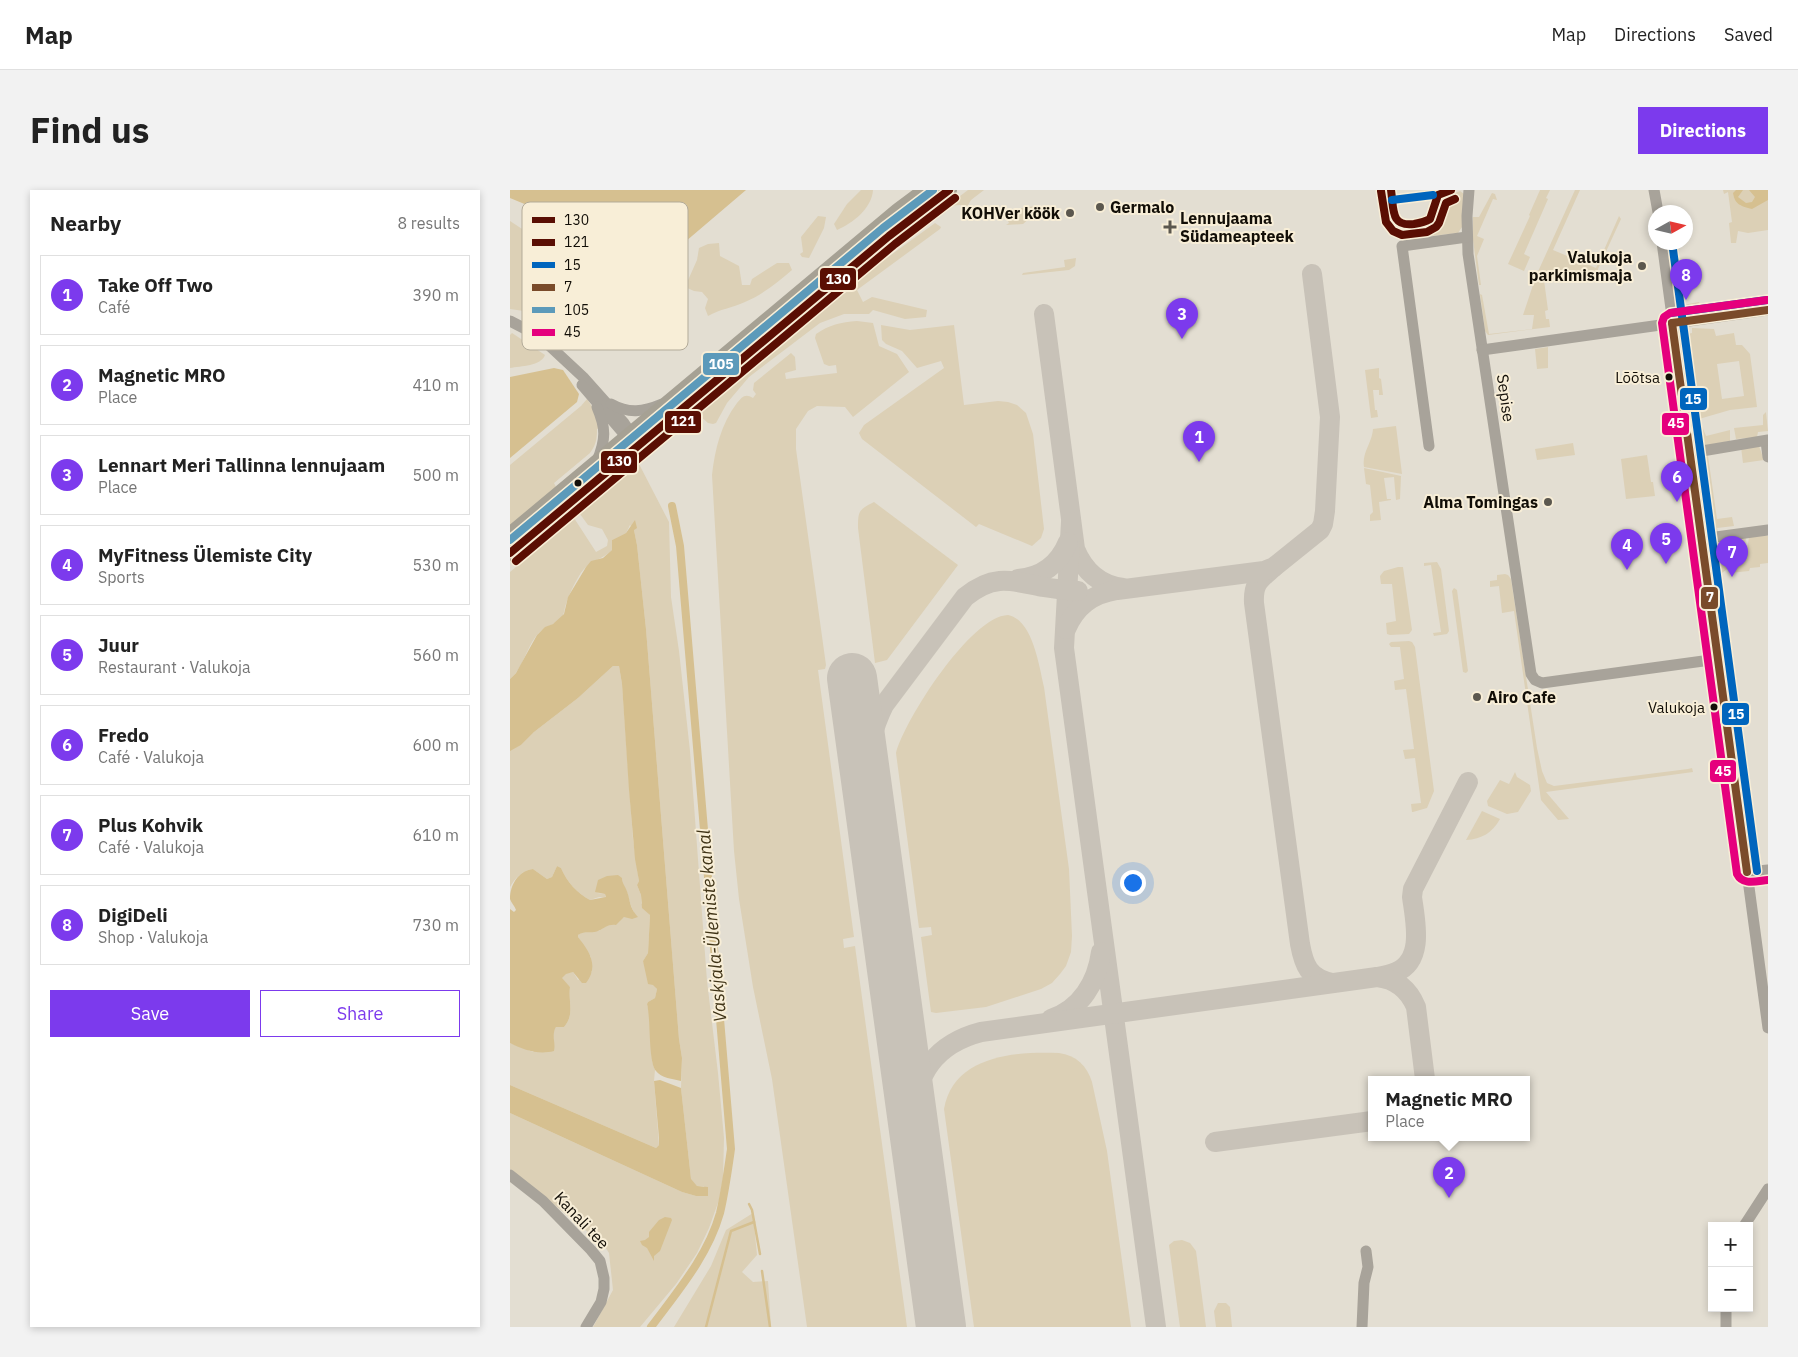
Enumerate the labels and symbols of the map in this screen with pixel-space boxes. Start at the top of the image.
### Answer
place label: Germalo [1110,197,1174,217]
marker: Germalo [1094,201,1106,213]
legend [522,202,688,350]
place label: KOHVer köök [961,203,1061,223]
north arrow [1648,205,1693,250]
marker: KOHVer köök [1064,207,1076,219]
place label: Lennujaama Südameapteek [1180,208,1294,246]
text: 130 [564,211,589,229]
marker: Lennujaama Südameapteek [1164,221,1176,233]
text: 121 [564,233,589,251]
place label: Valukoja parkimismaja [1529,247,1632,285]
text: 15 [564,256,581,274]
pin: 8 [1670,259,1702,300]
marker: Valukoja parkimismaja [1636,260,1648,272]
line badge: 130 [819,267,857,291]
text: 130 [825,270,851,288]
text: 7 [564,278,572,296]
pin: 3 [1166,298,1198,339]
text: 105 [564,301,589,319]
text: 45 [564,323,581,341]
line badge: 105 [702,352,740,376]
text: 105 [708,355,734,373]
place label: Lõõtsa [1615,368,1660,387]
marker: Lõõtsa [1664,372,1674,382]
street label: Sepise [1493,373,1519,423]
line badge: 15 [1679,387,1708,411]
text: 15 [1685,390,1701,408]
line badge: 121 [664,410,702,434]
text: 121 [670,412,696,430]
line badge: 45 [1661,412,1690,436]
text: 45 [1668,414,1684,432]
pin: 1 [1183,421,1215,462]
line badge: 130 [600,450,638,474]
text: 130 [606,452,632,470]
pin: 6 [1661,461,1693,502]
unlabelled marker [573,478,583,488]
place label: Alma Tomingas [1423,492,1538,512]
marker: Alma Tomingas [1542,496,1554,508]
pin: 5 [1650,523,1682,564]
pin: 4 [1611,529,1643,570]
pin: 7 [1716,536,1748,577]
line badge: 7 [1700,586,1719,610]
text: 7 [1706,588,1714,606]
place label: Airo Cafe [1487,687,1556,707]
marker: Airo Cafe [1471,691,1483,703]
place label: Valukoja [1648,698,1705,717]
marker: Valukoja [1709,702,1719,712]
line badge: 15 [1721,702,1750,726]
text: 15 [1728,705,1744,723]
line badge: 45 [1709,759,1737,783]
text: 45 [1715,762,1731,780]
water label: Vaskjala-Ülemiste kanal [692,828,731,1023]
your location [1120,870,1146,896]
pin: 2 [1433,1157,1465,1198]
street label: Kanali tee [550,1187,614,1253]

